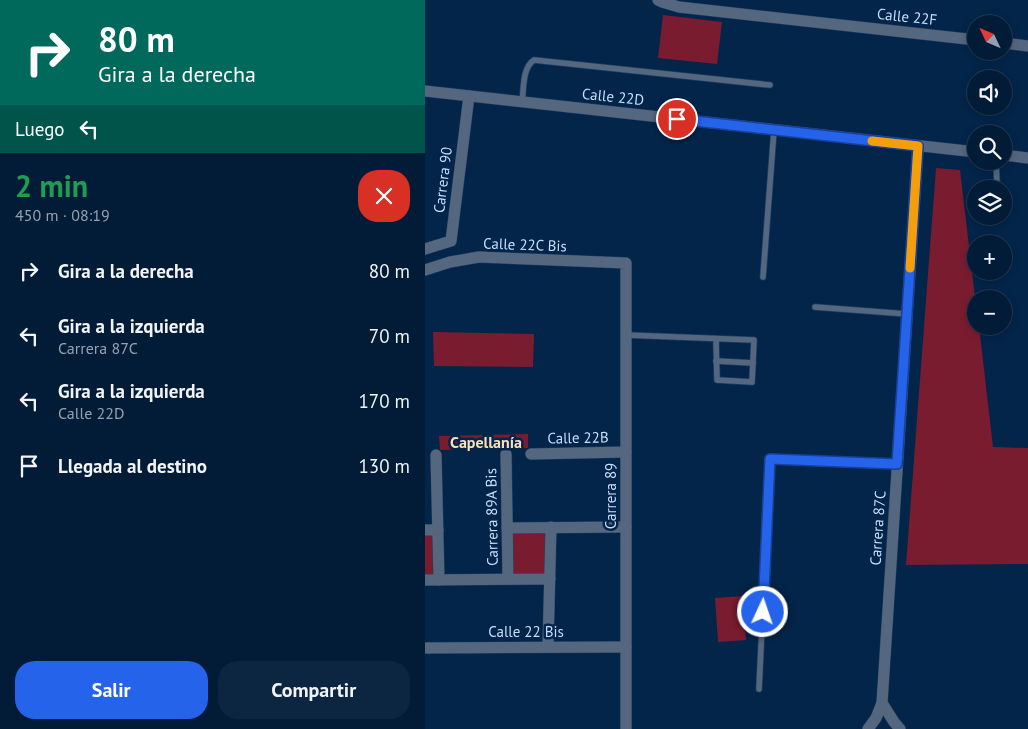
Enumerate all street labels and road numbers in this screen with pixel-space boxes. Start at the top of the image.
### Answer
street label: Calle 22F [876,4,938,29]
street label: Calle 22D [581,84,645,109]
street label: Carrera 90 [429,146,456,214]
street label: Calle 22C Bis [483,234,567,255]
street label: Calle 22B [547,427,609,448]
street label: Carrera 89 [601,463,620,529]
street label: Carrera 89A Bis [481,468,502,566]
street label: Carrera 87C [865,490,890,566]
street label: Calle 22 Bis [488,622,564,641]

